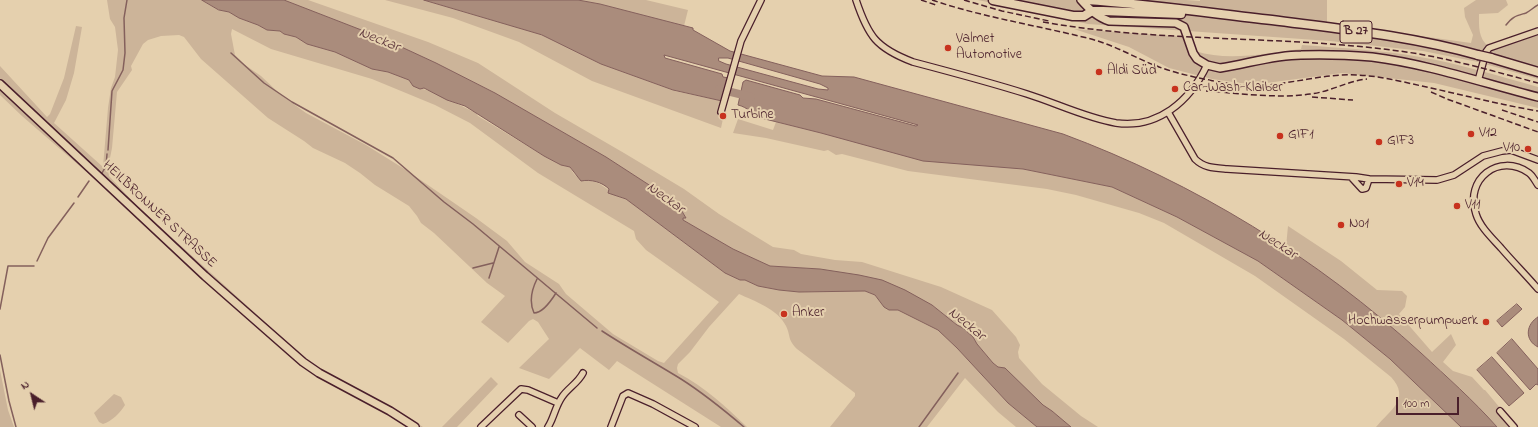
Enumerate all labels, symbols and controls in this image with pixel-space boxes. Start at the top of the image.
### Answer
road number: B 27 [1340,21,1372,43]
water label: Neckar [356,25,402,57]
place label: Valmet Automotive [956,32,1022,64]
marker: Valmet Automotive [943,43,953,53]
place label: Aldi Süd [1107,64,1157,80]
marker: Aldi Süd [1094,67,1104,77]
place label: Car-Wash-Klaiber [1183,81,1282,97]
marker: Car-Wash-Klaiber [1170,84,1180,94]
place label: Turbine [731,108,774,124]
marker: Turbine [718,111,728,121]
place label: V12 [1479,126,1497,142]
place label: GIF1 [1288,128,1314,144]
marker: V12 [1466,129,1476,139]
marker: GIF1 [1275,131,1285,141]
place label: GIF3 [1387,134,1414,150]
marker: GIF3 [1374,137,1384,147]
place label: V10 [1503,141,1520,157]
marker: V10 [1523,144,1533,154]
street label: HEILBRONNER STRASSE [98,158,220,272]
place label: V14 [1407,176,1424,192]
water label: Neckar [642,179,688,219]
marker: V14 [1394,179,1404,189]
place label: V11 [1465,198,1480,214]
marker: V11 [1452,201,1462,211]
place label: N01 [1349,217,1369,233]
marker: N01 [1336,220,1346,230]
water label: Neckar [1254,226,1300,264]
water label: Neckar [944,305,988,345]
place label: Anker [792,306,824,322]
marker: Anker [779,309,789,319]
place label: Hochwasserpumpwerk [1348,314,1478,330]
marker: Hochwasserpumpwerk [1481,317,1491,327]
north arrow [12,375,52,415]
text: N [17,376,33,394]
scale bar [1398,389,1461,415]
text: 100 m [1403,395,1430,413]

